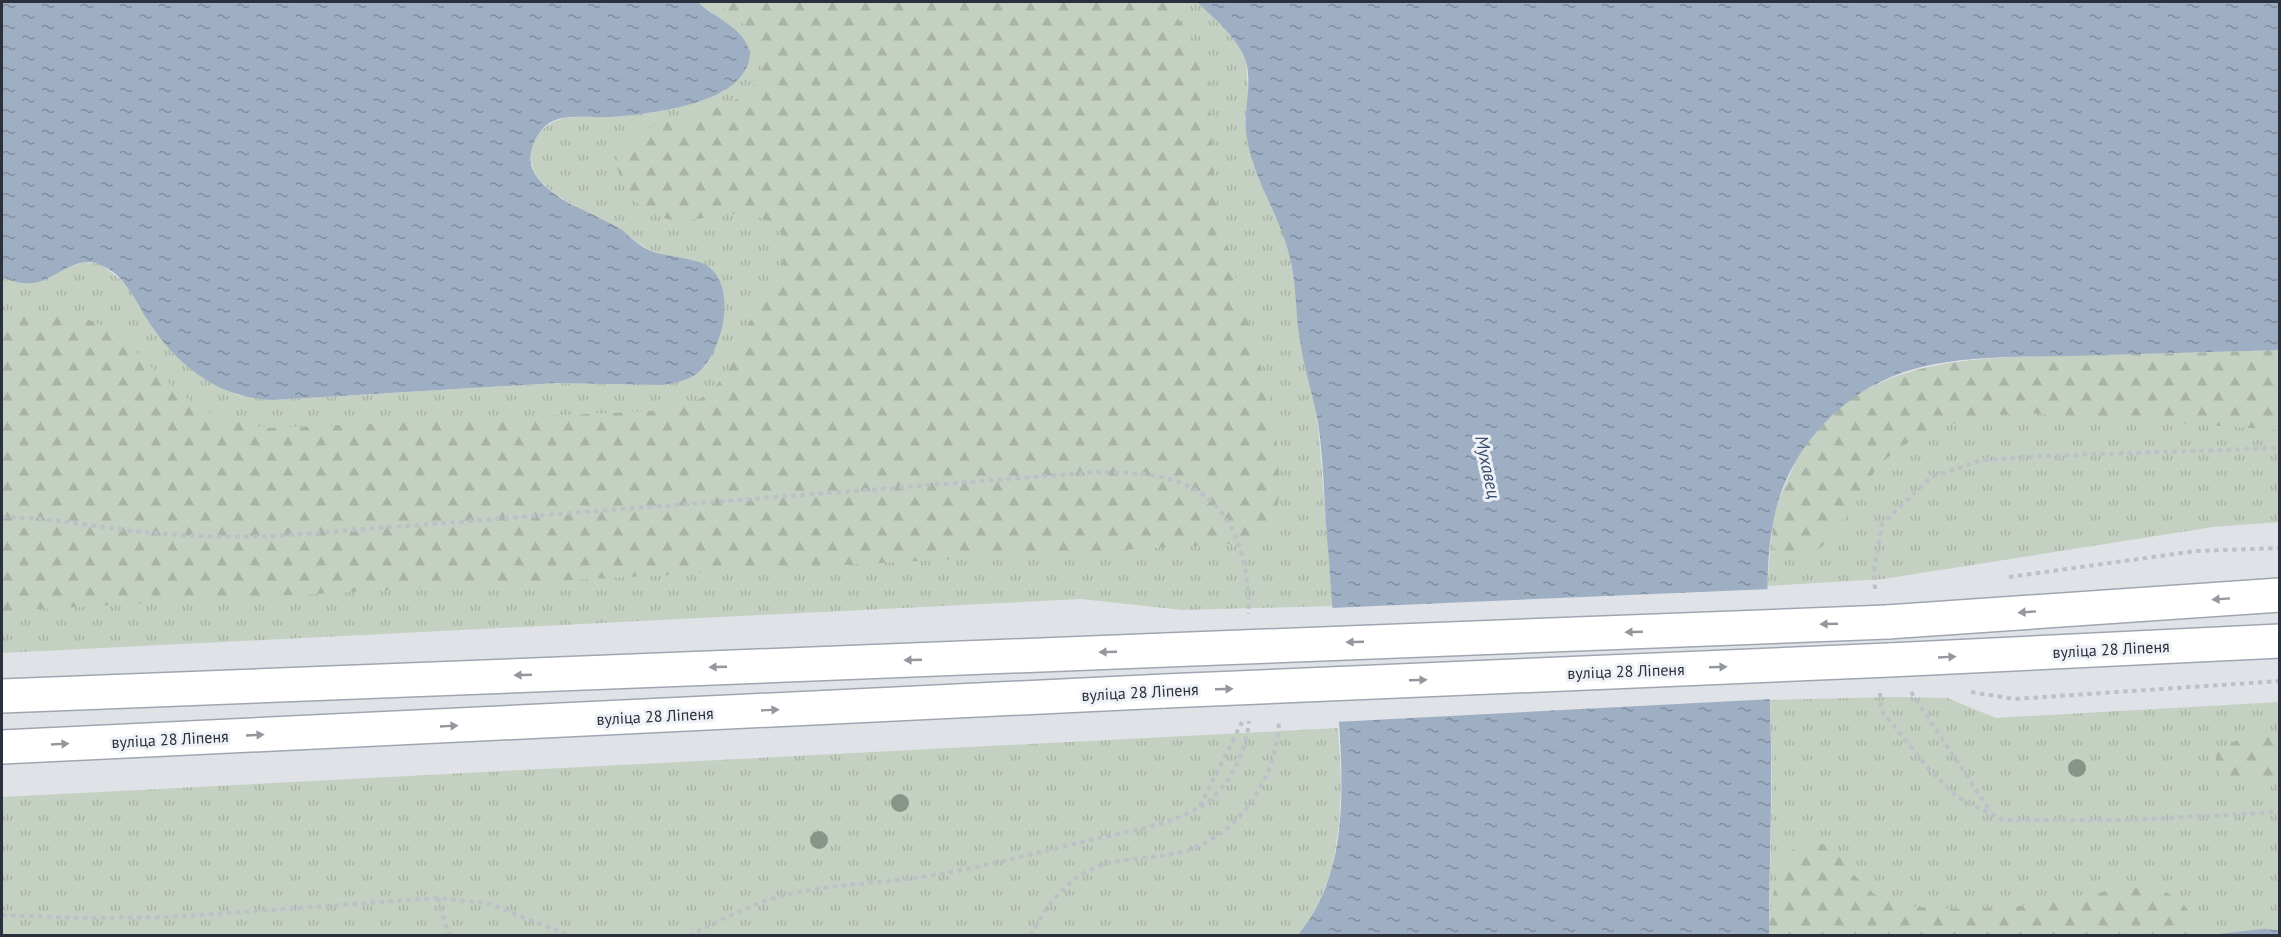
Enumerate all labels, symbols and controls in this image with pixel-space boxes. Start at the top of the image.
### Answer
water label: Мухавец [1470,433,1506,501]
one-way arrow [2212,594,2231,604]
one-way arrow [2017,608,2036,617]
one-way arrow [1819,620,1838,629]
one-way arrow [1625,627,1644,636]
street label: вуліца 28 Ліпеня [2052,636,2170,662]
one-way arrow [1346,638,1365,647]
one-way arrow [1098,647,1117,657]
one-way arrow [1938,652,1957,661]
one-way arrow [904,655,923,664]
street label: вуліца 28 Ліпеня [1567,659,1685,683]
one-way arrow [709,663,728,672]
one-way arrow [1709,663,1728,672]
one-way arrow [514,670,533,680]
one-way arrow [1409,676,1428,685]
street label: вуліца 28 Ліпеня [1081,679,1199,705]
one-way arrow [1214,684,1233,693]
street label: вуліца 28 Ліпеня [596,703,714,729]
one-way arrow [761,706,780,715]
one-way arrow [440,721,459,730]
street label: вуліца 28 Ліпеня [111,726,229,752]
one-way arrow [245,731,264,740]
one-way arrow [50,740,69,749]

